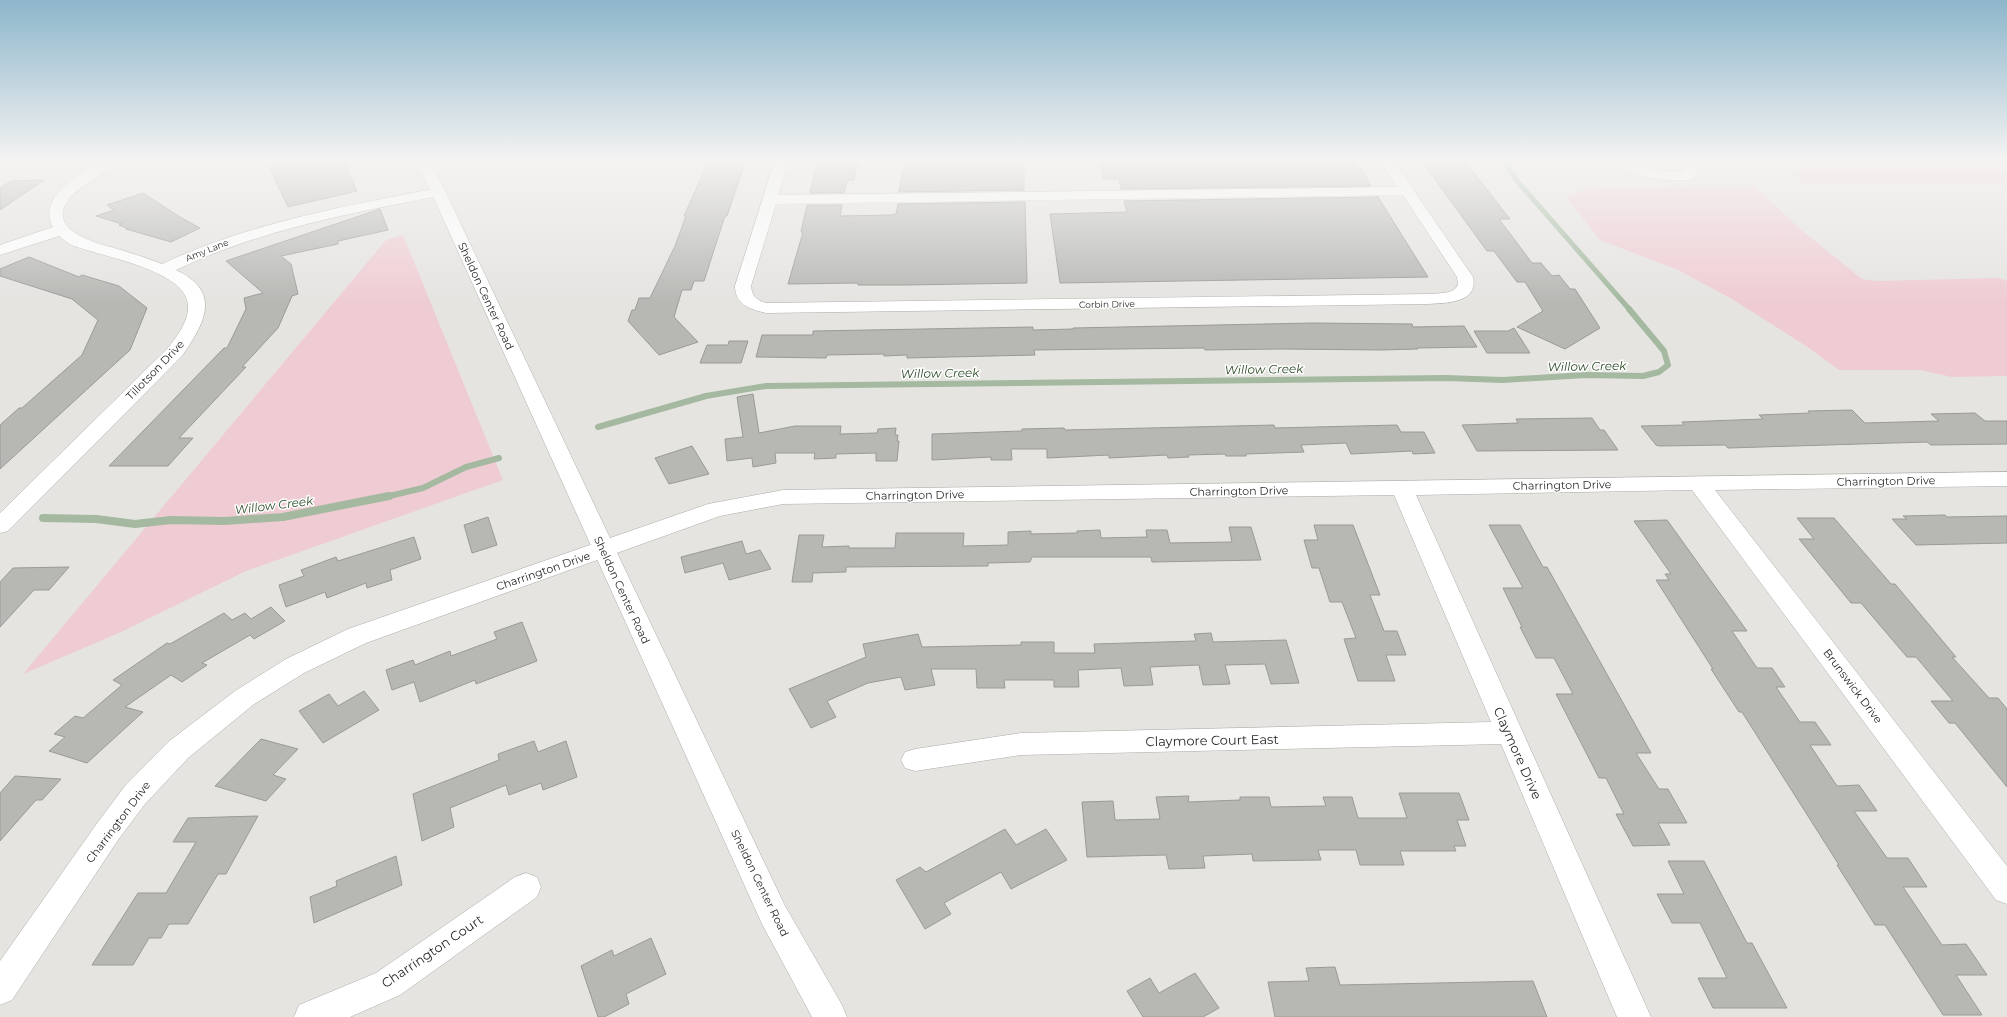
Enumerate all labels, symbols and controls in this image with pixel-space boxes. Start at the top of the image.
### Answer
street label: Amy Lane [184,236,231,264]
street label: Sheldon Center Road [455,240,517,352]
street label: Corbin Drive [1079,298,1136,310]
street label: Tillotson Drive [123,337,187,403]
water label: Willow Creek [1548,358,1627,374]
water label: Willow Creek [1225,361,1304,377]
water label: Willow Creek [901,365,980,381]
street label: Charrington Drive [1837,473,1936,489]
street label: Charrington Drive [1513,477,1612,493]
street label: Charrington Drive [1190,483,1289,499]
street label: Charrington Drive [866,487,965,503]
water label: Willow Creek [234,493,315,517]
street label: Sheldon Center Road [591,534,653,646]
street label: Charrington Drive [494,548,592,594]
street label: Brunswick Drive [1820,646,1886,726]
street label: Claymore Drive [1490,704,1546,802]
street label: Claymore Court East [1145,731,1279,749]
street label: Charrington Drive [83,778,153,866]
street label: Sheldon Center Road [728,827,792,939]
street label: Charrington Court [378,911,486,991]

